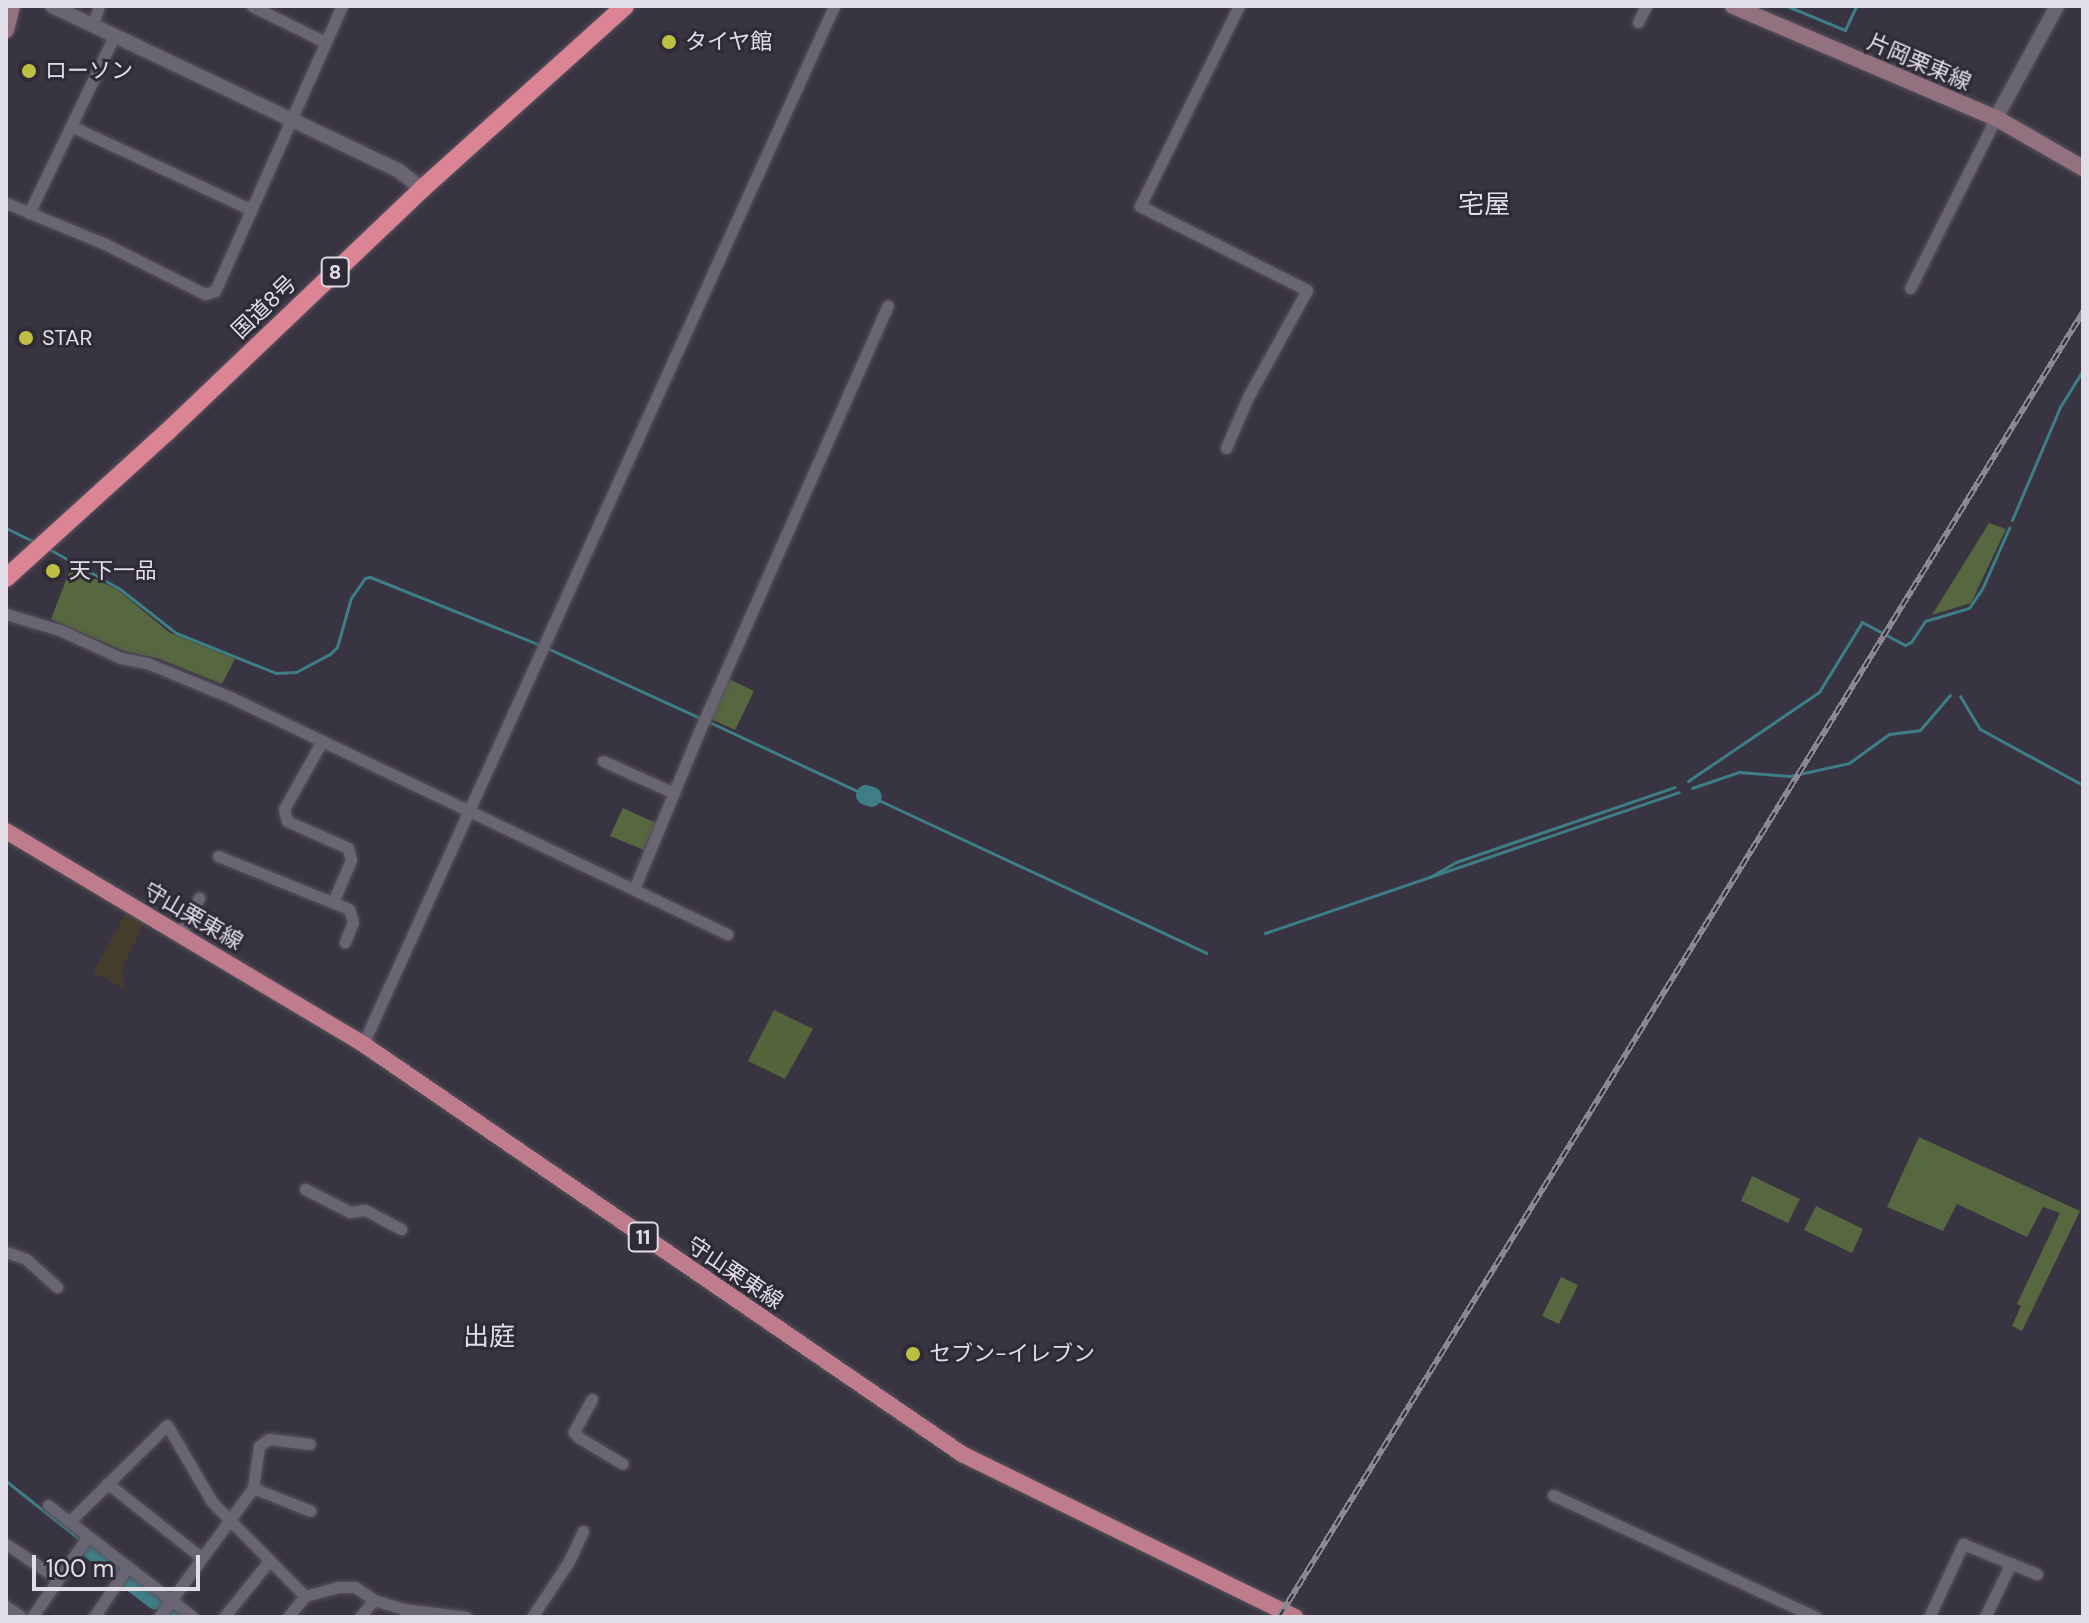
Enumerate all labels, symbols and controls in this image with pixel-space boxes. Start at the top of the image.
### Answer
street label: 片岡栗東線 [1863,28,1975,96]
place label: タイヤ館 [685,29,773,55]
marker: タイヤ館 [660,33,678,51]
place label: ローソン [45,58,133,84]
marker: ローソン [20,62,38,80]
district label: 宅屋 [1458,189,1510,221]
road number: 8 [319,256,351,288]
street label: 国道8号 [226,270,302,344]
place label: STAR [42,325,93,351]
marker: STAR [17,329,35,347]
place label: 天下一品 [69,558,157,584]
marker: 天下一品 [44,562,62,580]
street label: 守山栗東線 [139,877,247,955]
road number: 11 [627,1221,659,1253]
street label: 守山栗東線 [682,1231,788,1315]
district label: 出庭 [463,1321,515,1353]
place label: セブン-イレブン [929,1341,1095,1367]
marker: セブン-イレブン [904,1345,922,1363]
scale bar [36,1539,204,1589]
text: 100 m [46,1553,114,1584]

